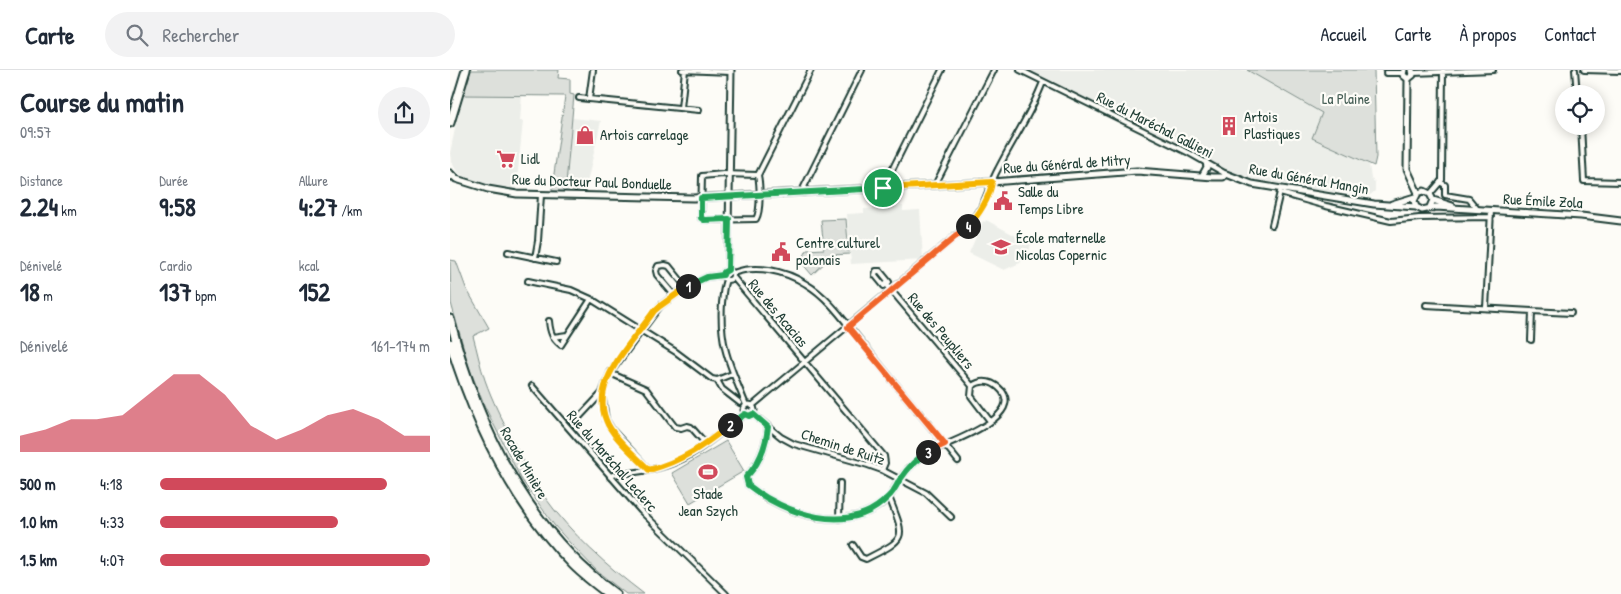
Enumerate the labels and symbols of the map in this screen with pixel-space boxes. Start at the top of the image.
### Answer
street label: Rue du Maréchal Gallieni [1093,86,1217,163]
park label: La Plaine [1322,88,1370,109]
place label: Artois Plastiques [1244,106,1300,144]
building icon: Artois Plastiques [1218,115,1240,137]
shop icon: Artois carrelage [574,124,596,146]
place label: Artois carrelage [600,124,689,145]
supermarket icon: Lidl [495,148,517,170]
place label: Lidl [521,148,540,169]
street label: Rue du Général de Mitry [1003,149,1131,178]
street label: Rue du Général Mangin [1248,158,1371,199]
pin [862,167,904,209]
street label: Rue du Docteur Paul Bonduelle [512,168,672,195]
place label: Salle du Temps Libre [1018,181,1084,219]
street label: Rue Émile Zola [1503,188,1583,213]
public building icon: Salle du Temps Libre [992,190,1014,212]
pin: 4 [956,214,980,238]
place label: École maternelle Nicolas Copernic [1016,227,1107,265]
place label: Centre culturel polonais [796,232,880,270]
school or university icon: École maternelle Nicolas Copernic [990,236,1012,258]
public building icon: Centre culturel polonais [770,241,792,263]
pin: 1 [676,274,700,298]
street label: Rue des Acacias [744,274,813,351]
street label: Rue des Peupliers [903,288,980,374]
street label: Rue du Maréchal Leclerc [562,405,663,516]
pin: 2 [718,412,742,438]
street label: Rocade Minière [495,423,554,503]
street label: Chemin de Ruitz [798,423,888,470]
pin: 3 [916,440,940,464]
sports icon: Stade Jean Szych [697,461,719,483]
place label: Stade Jean Szych [678,483,738,521]

